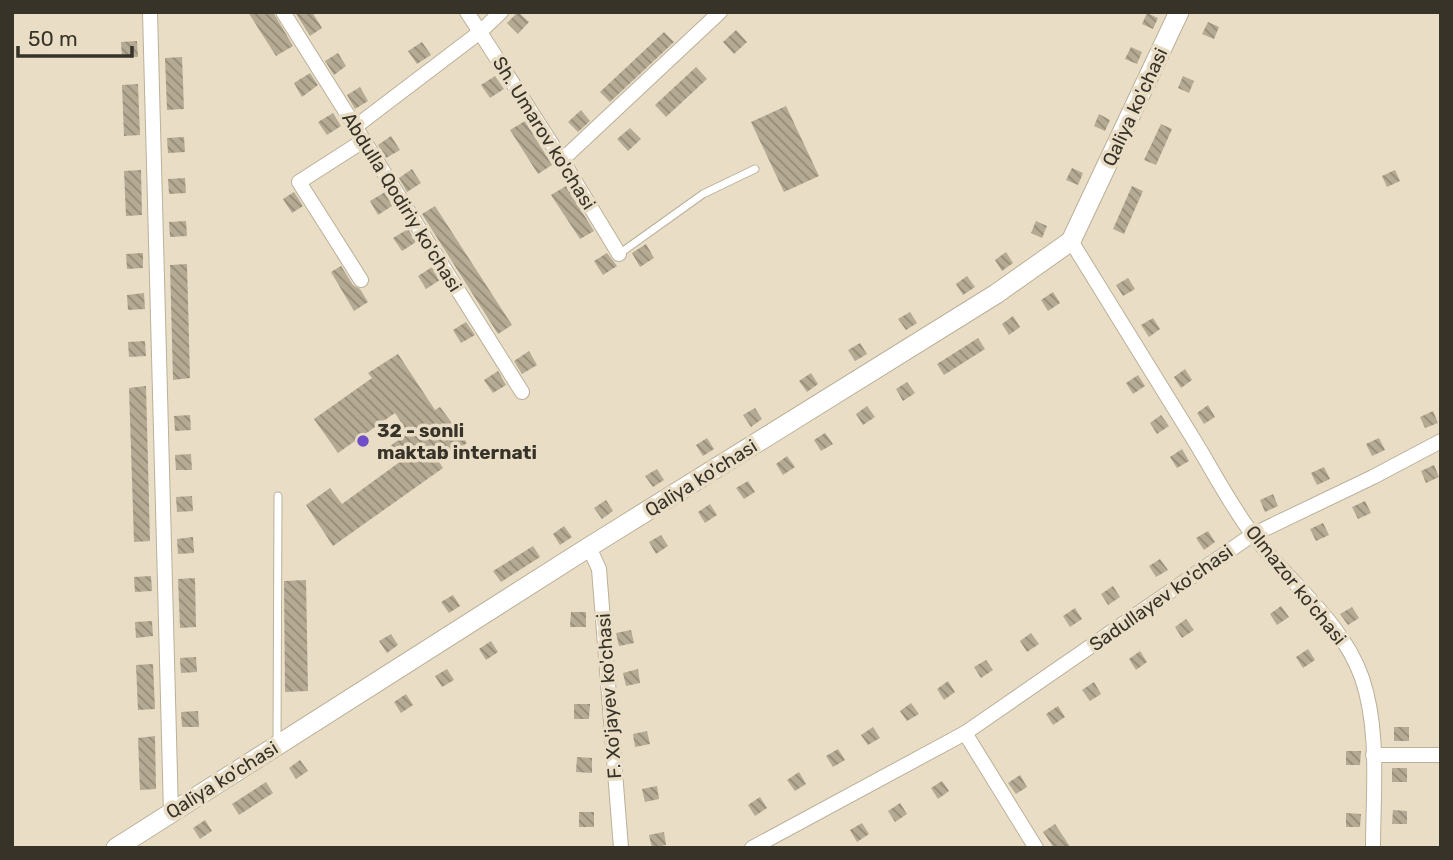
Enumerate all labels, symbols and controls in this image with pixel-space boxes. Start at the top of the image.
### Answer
scale bar [18,14,131,58]
text: 50 m [28,26,78,51]
street label: Qaliya ko'chasi [1098,44,1172,170]
street label: Sh. Umarov ko'chasi [488,52,600,214]
street label: Abdulla Qodiriy ko'chasi [337,108,467,296]
place label: 32 - sonli maktab internati [377,419,537,464]
marker: 32 - sonli maktab internati [355,433,371,449]
street label: Qaliya ko'chasi [641,434,761,522]
street label: Olmazor ko'chasi [1241,521,1351,649]
street label: Sadullayev ko'chasi [1085,540,1237,656]
street label: F. Xo'jayev ko'chasi [592,613,626,779]
street label: Qaliya ko'chasi [162,736,282,824]

